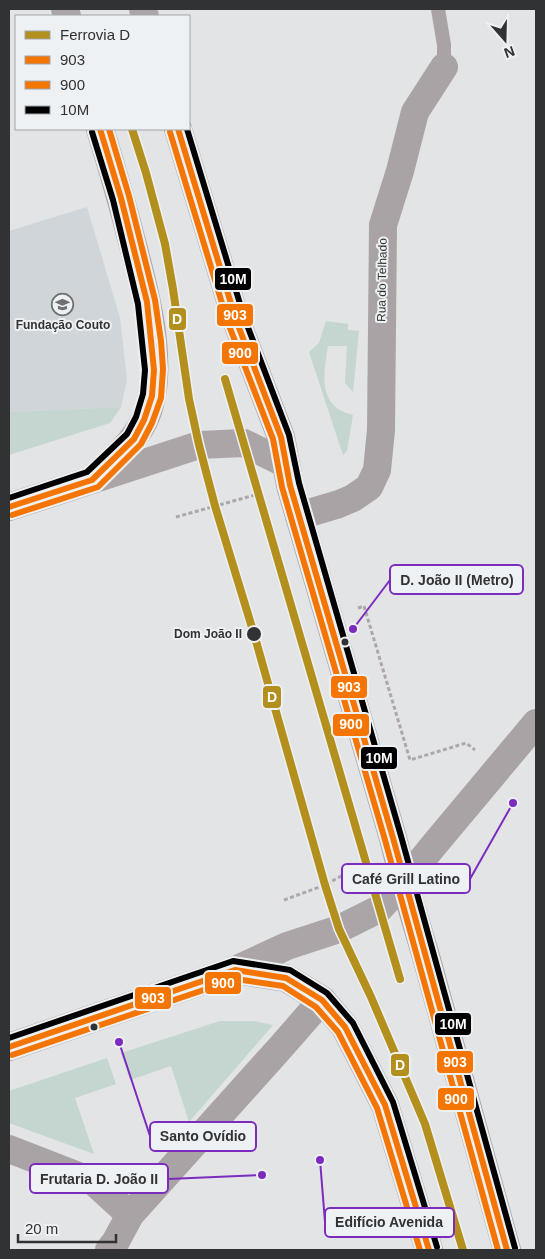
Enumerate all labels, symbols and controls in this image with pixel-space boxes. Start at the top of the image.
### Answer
legend [15,15,190,130]
north arrow [480,15,530,65]
text: Ferrovia D [60,26,130,43]
text: N [502,43,517,61]
text: 903 [60,51,85,68]
text: 900 [60,76,85,93]
text: 10M [60,101,89,118]
street label: Rua do Telhado [374,238,390,322]
line badge: 10M [214,267,252,291]
text: 10M [219,271,247,287]
school or university icon: Fundação Couto [51,292,75,316]
line badge: 903 [216,303,254,327]
line badge: D [168,307,187,331]
text: 903 [223,307,247,323]
text: D [172,311,182,327]
place label: Fundação Couto [16,318,110,332]
line badge: 900 [221,341,259,365]
text: 900 [228,345,252,361]
callout: D. João II (Metro) [390,565,523,594]
text: D. João II (Metro) [400,572,514,588]
marker: Dom João II [245,625,263,643]
place label: Dom João II [174,627,242,641]
unlabelled marker [340,637,350,647]
line badge: 903 [330,675,368,699]
text: 903 [337,679,361,695]
line badge: D [262,685,282,709]
text: D [267,689,277,705]
line badge: 900 [332,713,370,737]
text: 900 [339,716,363,732]
line badge: 10M [360,746,398,770]
text: 10M [365,750,393,766]
callout: Café Grill Latino [342,864,470,893]
text: Café Grill Latino [352,871,460,887]
line badge: 900 [204,971,242,995]
text: 900 [211,975,235,991]
line badge: 903 [134,986,172,1010]
text: 903 [141,990,165,1006]
line badge: 10M [434,1012,472,1036]
text: 10M [439,1016,467,1032]
unlabelled marker [89,1022,99,1032]
line badge: 903 [436,1050,474,1074]
line badge: D [390,1053,410,1077]
text: 903 [443,1054,467,1070]
text: D [395,1057,405,1073]
line badge: 900 [437,1087,475,1111]
text: 900 [444,1091,468,1107]
callout: Santo Ovídio [150,1122,256,1151]
text: Santo Ovídio [160,1128,246,1144]
callout: Frutaria D. João II [30,1164,168,1193]
text: Frutaria D. João II [40,1171,158,1187]
callout: Edifício Avenida [325,1208,454,1237]
scale bar [18,1212,115,1244]
text: Edifício Avenida [335,1214,443,1230]
text: 20 m [25,1220,58,1237]

